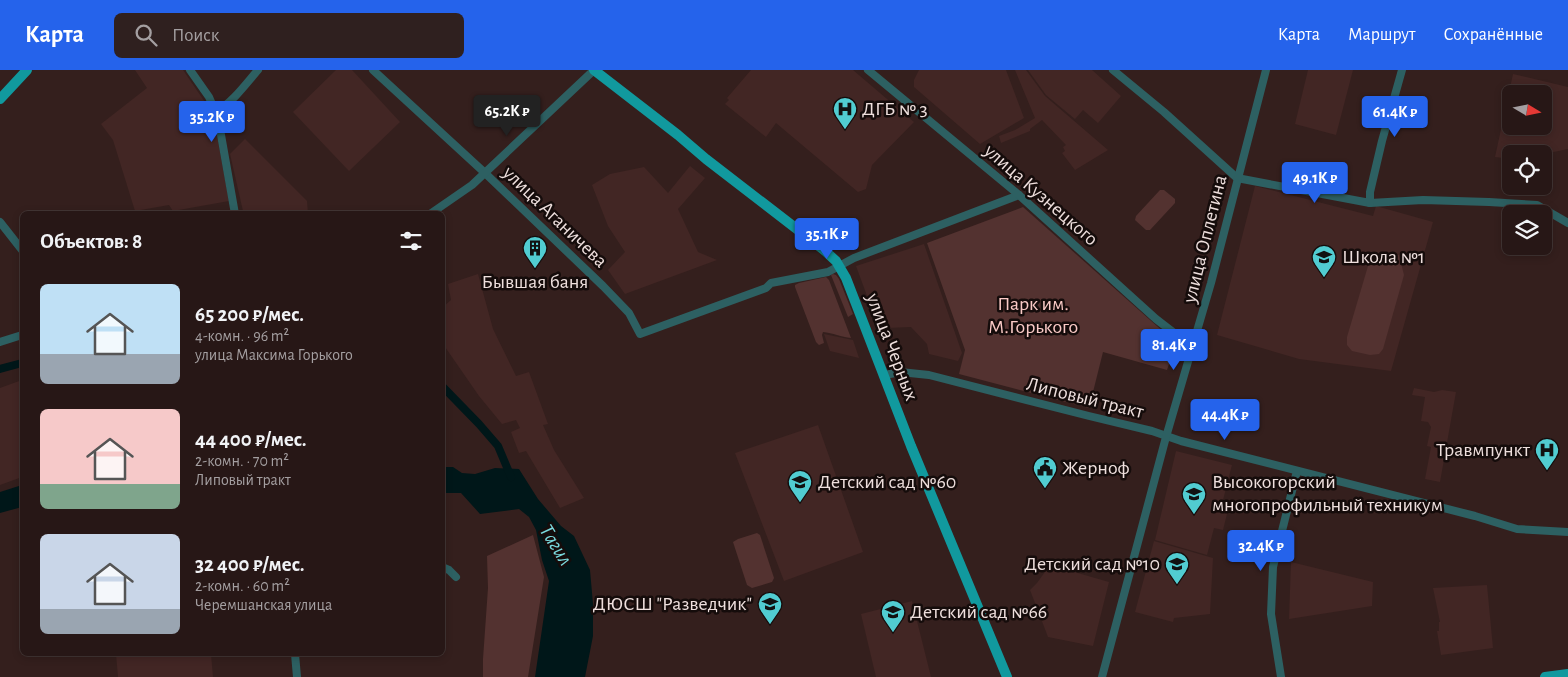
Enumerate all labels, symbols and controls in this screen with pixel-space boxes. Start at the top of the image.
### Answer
search box [114,13,464,58]
icon: search [132,21,160,49]
text: Карта [25,23,84,47]
text: Поиск [172,26,219,45]
text: Карта [1278,26,1320,44]
text: Маршрут [1348,26,1416,44]
text: Сохранённые [1444,26,1543,44]
north arrow [1502,85,1552,135]
map controls [1502,85,1552,255]
pin: 65.2K ₽ [461,94,553,137]
hospital icon: ДГБ № 3 [832,96,858,130]
pin: 61.4K ₽ [1349,96,1441,138]
place label: ДГБ № 3 [862,99,928,119]
pin: 35.2K ₽ [166,100,258,143]
text: 65.2K ₽ [484,103,530,119]
text: 61.4K ₽ [1373,104,1417,120]
text: 35.2K ₽ [190,109,234,125]
street label: улица Кузнецкого [980,140,1102,250]
button: locate [1502,145,1552,195]
street label: улица Аганичева [498,162,611,272]
pin: 49.1K ₽ [1269,162,1361,204]
text: 49.1K ₽ [1293,170,1337,186]
street label: улица Оплетина [1179,173,1231,306]
button: layers [1502,205,1552,255]
pin: 35.1K ₽ [781,218,873,260]
text: 35.1K ₽ [806,226,848,242]
icon: filters [397,227,425,255]
text: Объектов: 8 [40,231,142,252]
building icon: Бывшая баня [522,235,548,269]
school or university icon: Школа №1 [1311,244,1337,278]
place label: Школа №1 [1342,247,1425,267]
place label: Бывшая баня [482,272,588,292]
street label: улица Черных [862,290,922,404]
park label: Парк им. М.Горького [988,294,1078,337]
icon: home [80,304,140,364]
text: 65 200 ₽/мес. [195,304,304,325]
text: 4-комн. · 96 m² [195,328,289,344]
pin: 81.4K ₽ [1128,328,1220,371]
text: 81.4K ₽ [1152,337,1196,353]
text: улица Максима Горького [195,347,353,363]
street label: Липовый тракт [1024,374,1146,422]
pin: 44.4K ₽ [1179,398,1271,441]
text: 44.4K ₽ [1201,407,1249,423]
icon: home [80,429,140,489]
text: 44 400 ₽/мес. [195,429,307,450]
hospital icon: Травмпункт [1534,437,1560,471]
place label: Травмпункт [1436,440,1531,460]
text: 2-комн. · 70 m² [195,453,289,469]
public building icon: Жерноф [1032,455,1058,489]
place label: Жерноф [1062,458,1130,478]
school or university icon: Детский сад №60 [787,469,813,503]
text: Липовый тракт [195,472,291,488]
place label: Детский сад №60 [818,472,956,492]
place label: Высокогорский многопрофильный техникум [1212,472,1443,515]
school or university icon: Высокогорский многопрофильный техникум [1181,481,1207,515]
water label: Тагил [535,521,577,569]
pin: 32.4K ₽ [1215,530,1307,572]
text: 32.4K ₽ [1238,538,1284,554]
school or university icon: Детский сад №10 [1164,551,1190,585]
icon: home [80,554,140,614]
text: 32 400 ₽/мес. [195,554,304,575]
place label: Детский сад №10 [1024,554,1160,574]
text: 2-комн. · 60 m² [195,578,290,594]
school or university icon: ДЮСШ "Разведчик" [757,591,783,625]
place label: ДЮСШ "Разведчик" [593,594,752,614]
text: Черемшанская улица [195,597,332,613]
school or university icon: Детский сад №66 [880,599,906,633]
place label: Детский сад №66 [910,602,1047,622]

